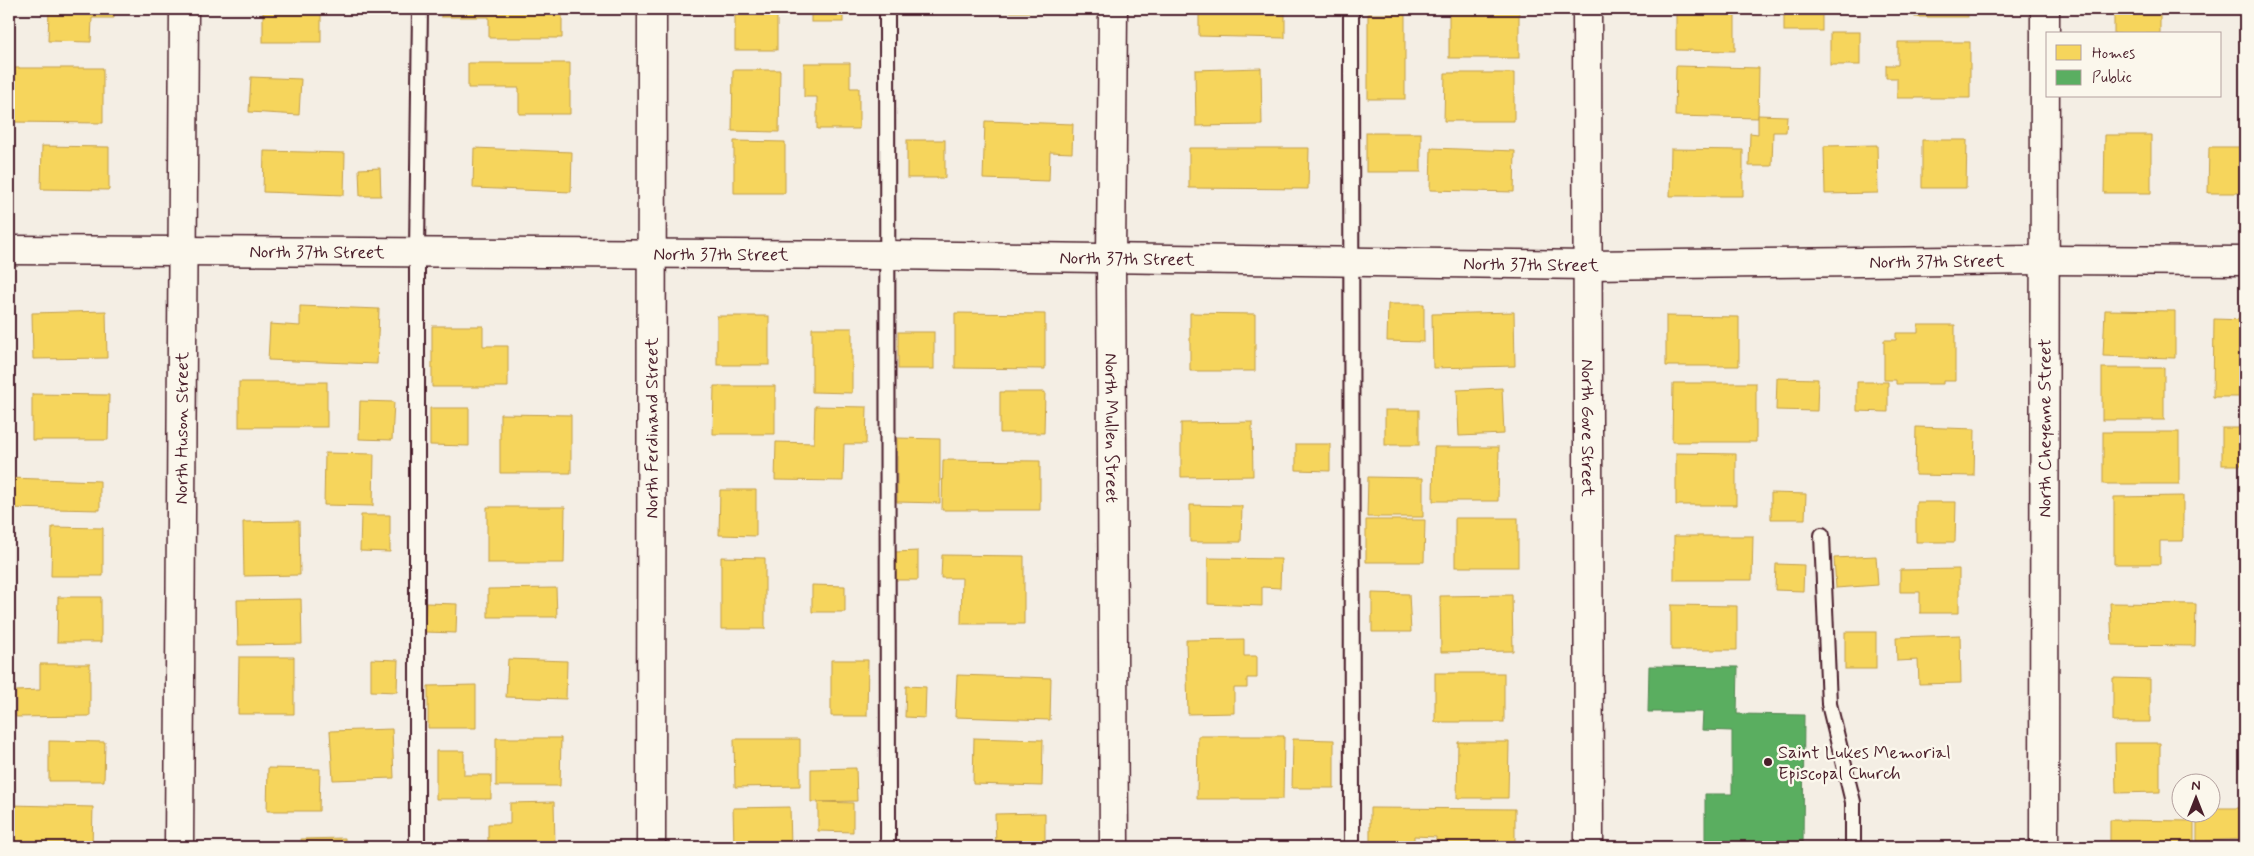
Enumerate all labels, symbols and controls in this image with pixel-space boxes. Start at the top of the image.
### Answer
legend [2046,32,2222,98]
text: Homes [2092,44,2135,64]
text: Public [2092,68,2132,88]
street label: North 37th Street [249,240,385,265]
street label: North 37th Street [653,243,789,267]
street label: North 37th Street [1059,246,1195,272]
street label: North 37th Street [1869,249,2005,275]
street label: North 37th Street [1463,252,1599,278]
street label: North Ferdinand Street [640,337,665,519]
street label: North Cheyenne Street [2033,338,2058,518]
street label: North Huson Street [170,351,195,504]
street label: North Mullen Street [1098,353,1123,503]
street label: North Gove Street [1575,359,1599,497]
place label: Saint Lukes Memorial Episcopal Church [1778,741,1951,786]
marker: Saint Lukes Memorial Episcopal Church [1762,756,1774,768]
north arrow [2172,774,2222,824]
text: N [2191,777,2201,795]

